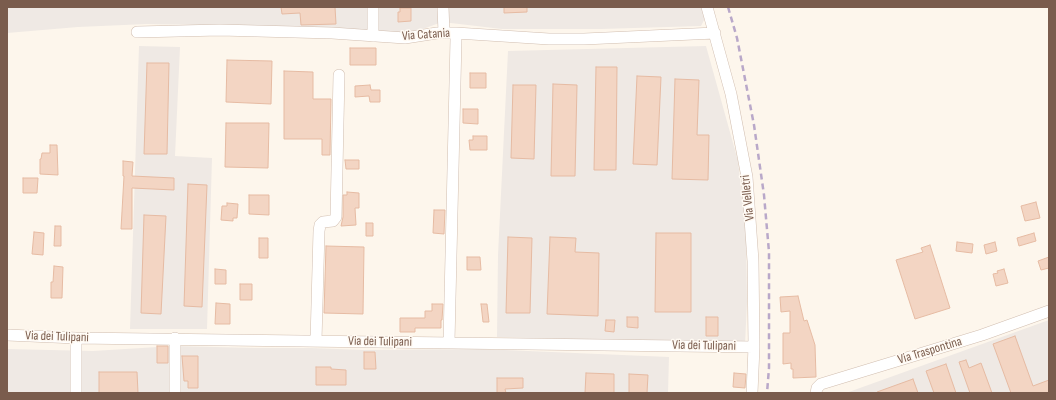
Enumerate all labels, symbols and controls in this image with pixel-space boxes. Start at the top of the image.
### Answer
street label: Via Catania [401,26,451,44]
street label: Via Velletri [738,174,758,222]
street label: Via dei Tulipani [25,328,89,346]
street label: Via dei Tulipani [348,334,412,350]
street label: Via Traspontina [896,334,964,368]
street label: Via dei Tulipani [672,338,736,354]

